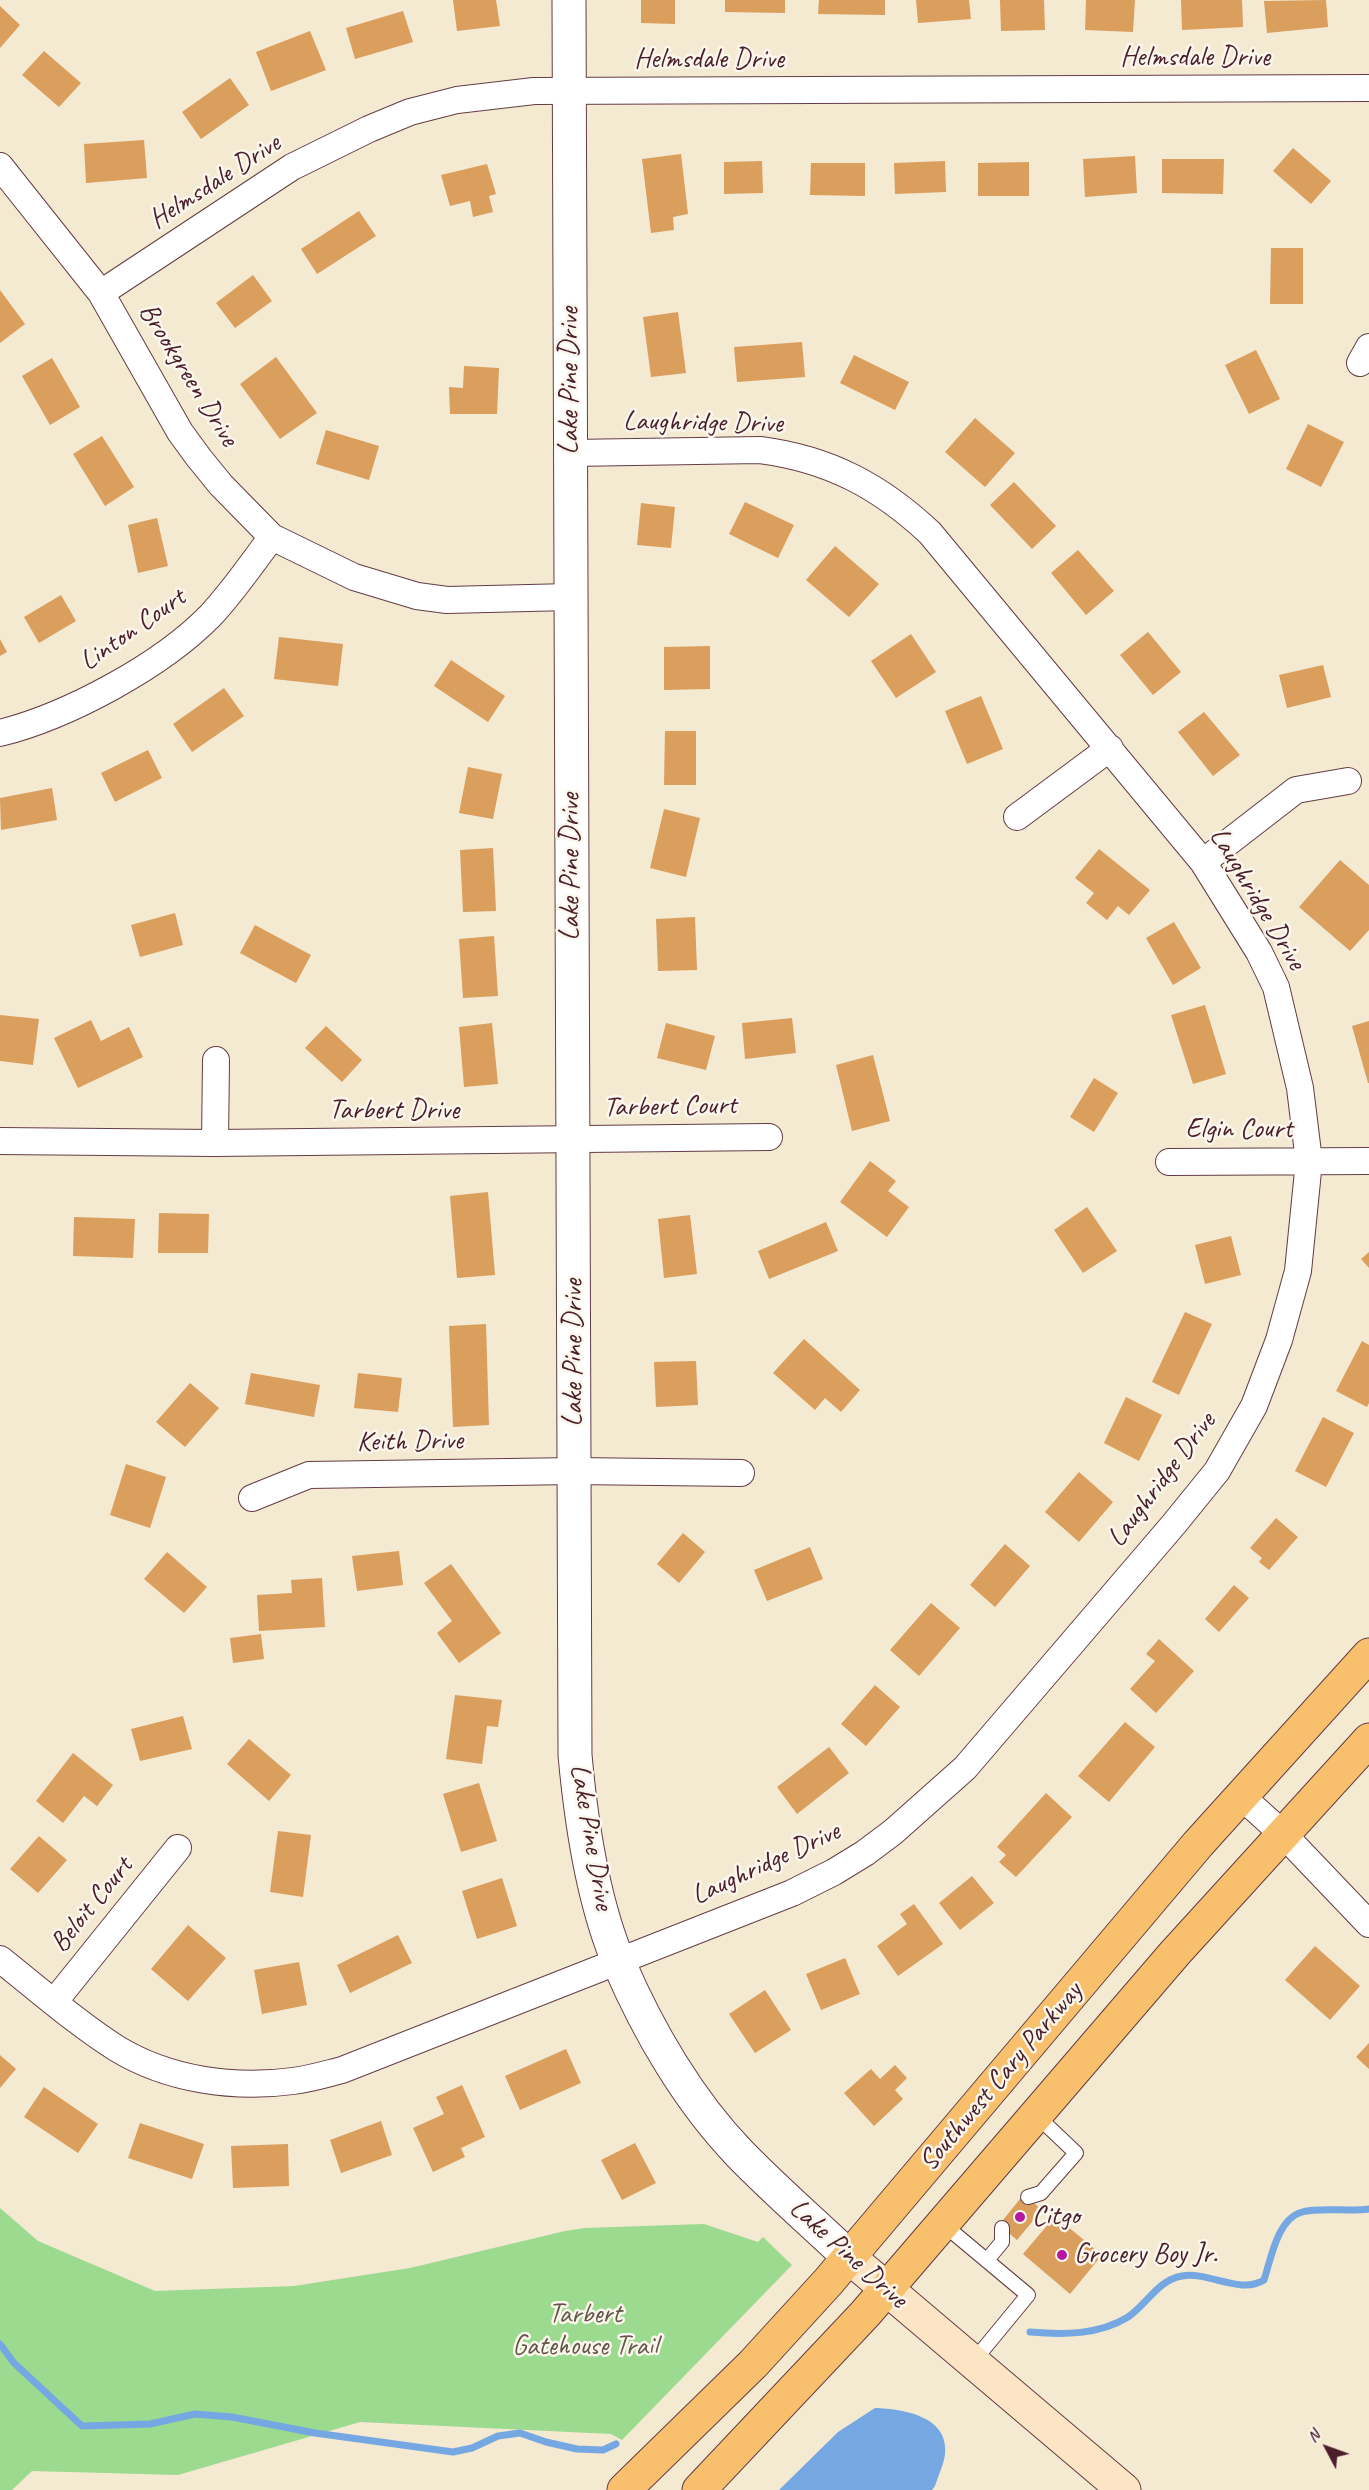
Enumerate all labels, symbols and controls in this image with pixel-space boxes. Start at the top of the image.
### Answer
street label: Helmsdale Drive [1120,41,1270,75]
street label: Helmsdale Drive [634,43,784,77]
street label: Helmsdale Drive [143,127,287,237]
street label: Brookgreen Drive [131,297,245,453]
street label: Lake Pine Drive [553,307,587,455]
street label: Laughridge Drive [623,405,783,441]
street label: Linton Court [74,581,192,679]
street label: Lake Pine Drive [554,793,588,941]
street label: Laughridge Drive [1201,822,1313,976]
street label: Tarbert Court [603,1089,737,1125]
street label: Tarbert Drive [329,1094,459,1128]
street label: Elgin Court [1186,1113,1292,1147]
street label: Lake Pine Drive [557,1279,591,1427]
street label: Laughridge Drive [1101,1406,1223,1554]
street label: Keith Drive [357,1424,463,1460]
street label: Lake Pine Drive [562,1761,620,1913]
street label: Laughridge Drive [687,1815,845,1913]
street label: Beloit Court [43,1851,141,1959]
street label: Southwest Cary Parkway [912,1976,1090,2178]
street label: Lake Pine Drive [782,2192,914,2316]
place label: Citgo [1032,2200,1080,2234]
marker: Citgo [1013,2210,1027,2224]
place label: Grocery Boy Jr. [1074,2238,1218,2272]
marker: Grocery Boy Jr. [1055,2248,1069,2262]
park label: Tarbert Gatehouse Trail [512,2298,658,2364]
north arrow [1297,2418,1357,2478]
text: N [1303,2426,1324,2446]

